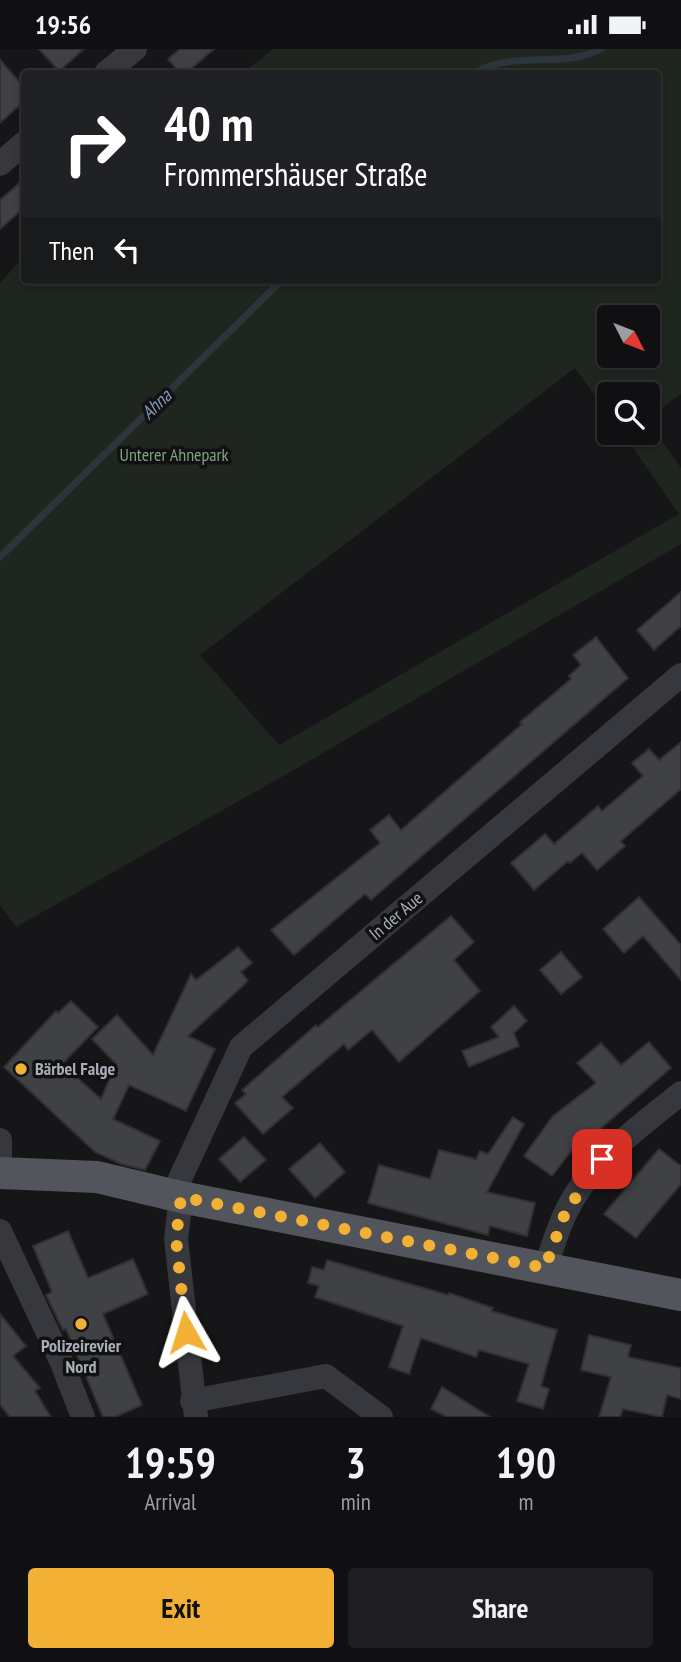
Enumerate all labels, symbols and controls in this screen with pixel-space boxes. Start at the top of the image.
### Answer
text: 19:56 [35,8,91,41]
text: 40 m [164,91,253,155]
icon: right [49,98,140,189]
text: Frommershäuser Straße [164,153,428,195]
icon: left [108,231,146,269]
text: Then [49,234,94,267]
north arrow [597,305,660,367]
map controls [597,305,660,445]
button: search [597,382,660,445]
water label: Ahna [136,383,177,424]
park label: Unterer Ahnepark [120,443,228,466]
street label: In der Aue [364,887,427,945]
place label: Bärbel Falge [35,1057,116,1080]
marker: Bärbel Falge [13,1061,29,1077]
pin [572,1129,632,1189]
icon: arrive [583,1140,621,1178]
position arrow [149,1295,223,1369]
marker: Polizeirevier Nord [73,1316,89,1332]
place label: Polizeirevier Nord [41,1334,122,1378]
text: 19:59 [125,1435,216,1490]
text: 3 [346,1435,366,1490]
text: 190 [496,1435,556,1490]
text: Arrival [144,1487,196,1516]
text: min [341,1487,371,1516]
text: m [518,1487,533,1516]
button: Exit [28,1568,334,1648]
button: Share [348,1568,653,1648]

